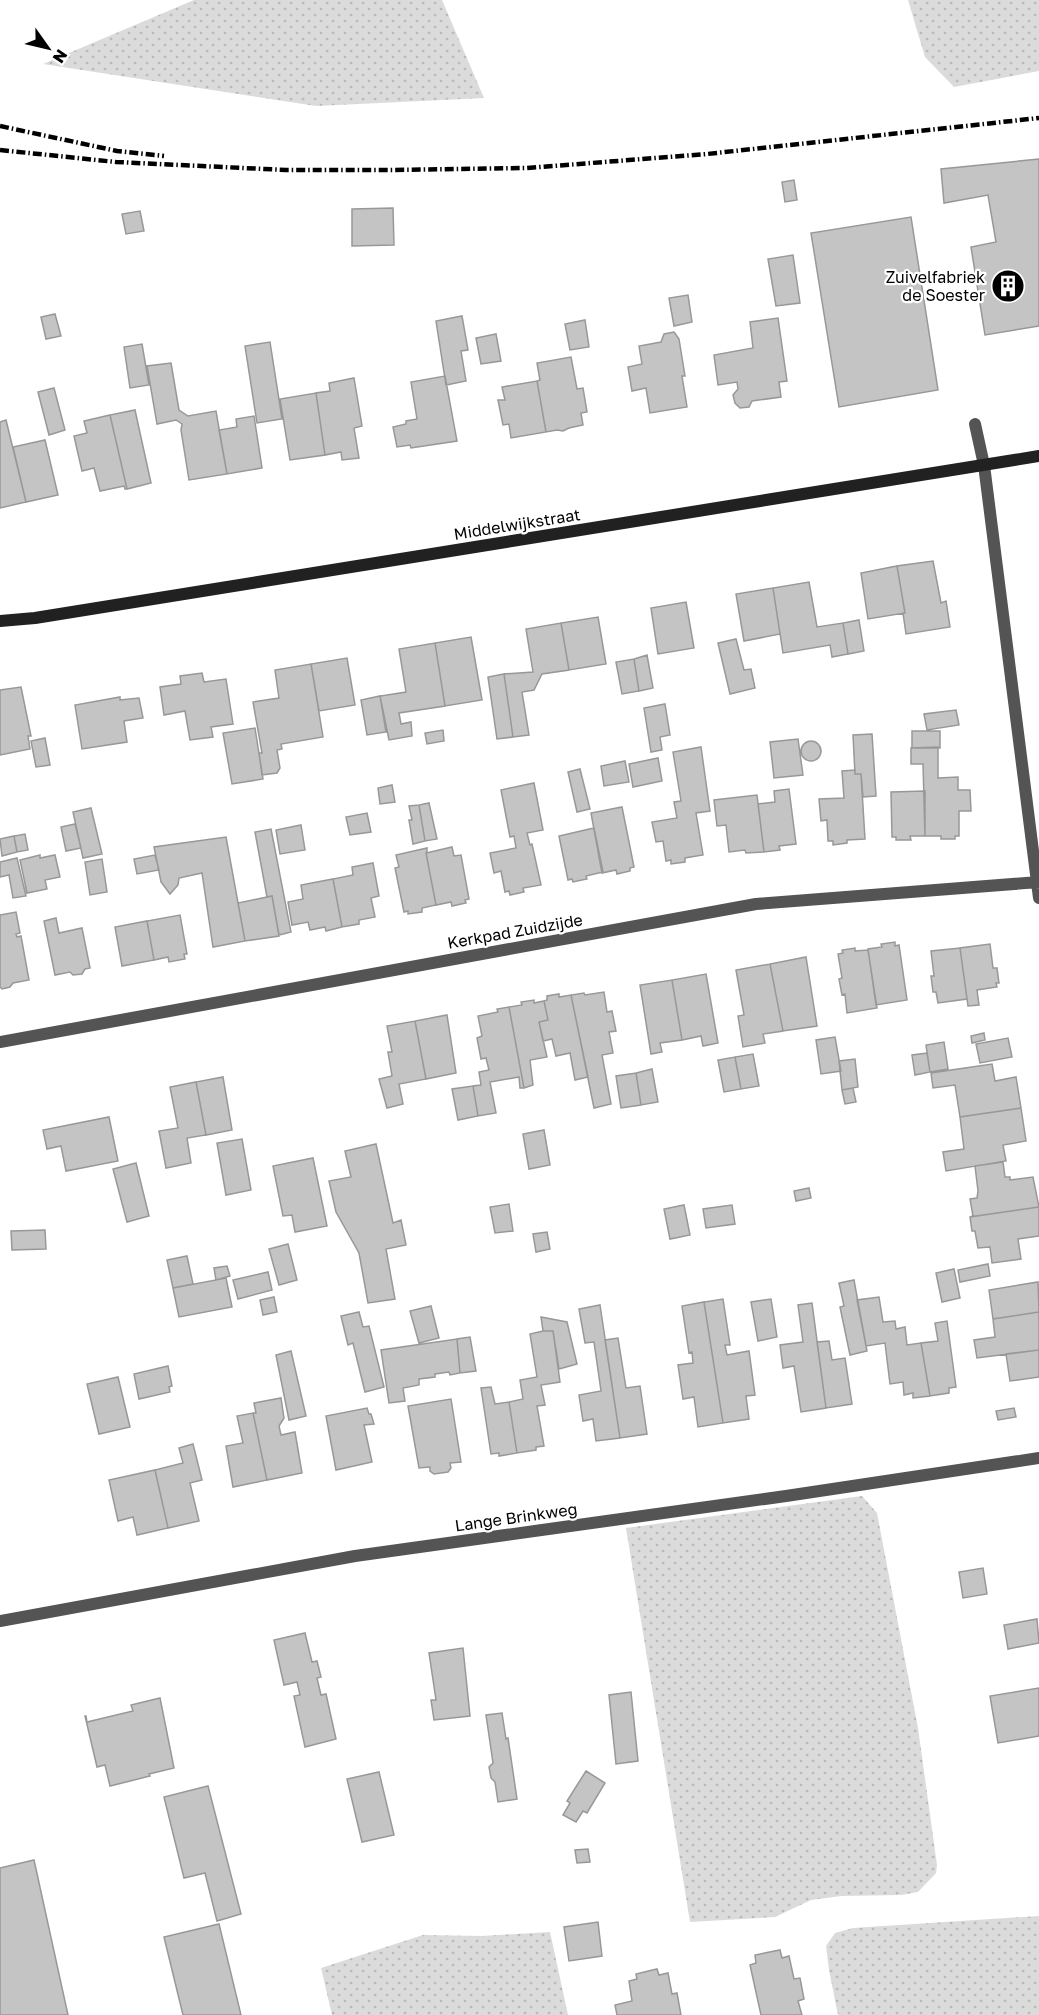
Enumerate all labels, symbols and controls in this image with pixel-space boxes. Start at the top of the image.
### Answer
north arrow [18,18,78,78]
text: N [49,46,72,67]
place label: Zuivelfabriek de Soester [886,267,985,305]
building icon: Zuivelfabriek de Soester [990,268,1026,304]
street label: Middelwijkstraat [452,504,582,544]
street label: Kerkpad Zuidzijde [446,909,584,953]
street label: Lange Brinkweg [453,1499,579,1535]

